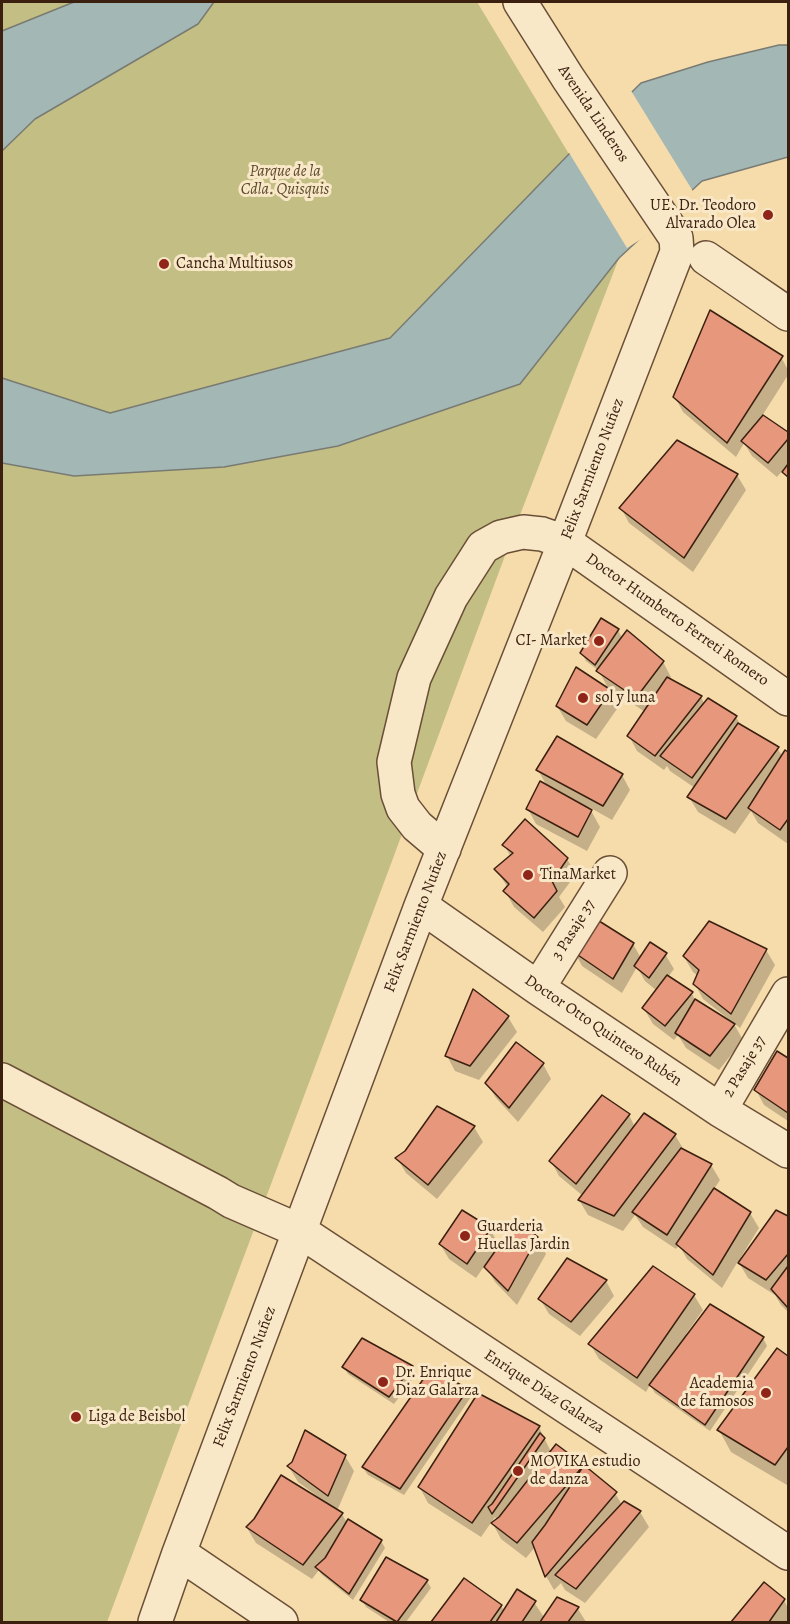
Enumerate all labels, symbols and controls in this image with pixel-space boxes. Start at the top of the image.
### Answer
street label: Avenida Linderos [553,62,633,166]
park label: Parque de la Cdla. Quisquis [241,162,329,200]
place label: UE. Dr. Teodoro Alvarado Olea [650,196,756,234]
marker: UE. Dr. Teodoro Alvarado Olea [761,208,775,222]
place label: Cancha Multiusos [176,254,293,274]
marker: Cancha Multiusos [157,257,171,271]
street label: Felix Sarmiento Nuñez [557,396,629,542]
street label: Doctor Humberto Ferreti Romero [582,549,772,691]
place label: CI- Market [515,631,587,651]
marker: CI- Market [592,634,606,648]
place label: sol y luna [595,688,656,708]
marker: sol y luna [576,691,590,705]
street label: Felix Sarmiento Nuñez [380,849,452,995]
place label: TinaMarket [540,865,616,885]
marker: TinaMarket [521,868,535,882]
street label: 3 Pasaje 37 [548,896,600,964]
street label: Doctor Otto Quintero Rubén [521,971,685,1091]
street label: 2 Pasaje 37 [719,1033,771,1101]
place label: Guarderia Huellas Jardin [477,1217,570,1255]
marker: Guarderia Huellas Jardin [458,1229,472,1243]
street label: Felix Sarmiento Nuñez [209,1304,281,1450]
street label: Enrique Díaz Galarza [480,1346,608,1438]
place label: Dr. Enrique Diaz Galarza [395,1363,479,1401]
place label: Academia de famosos [680,1374,754,1412]
marker: Dr. Enrique Diaz Galarza [376,1375,390,1389]
marker: Academia de famosos [759,1386,773,1400]
place label: Liga de Beisbol [88,1407,185,1427]
marker: Liga de Beisbol [69,1410,83,1424]
place label: MOVIKA estudio de danza [530,1452,640,1490]
marker: MOVIKA estudio de danza [511,1464,525,1478]

